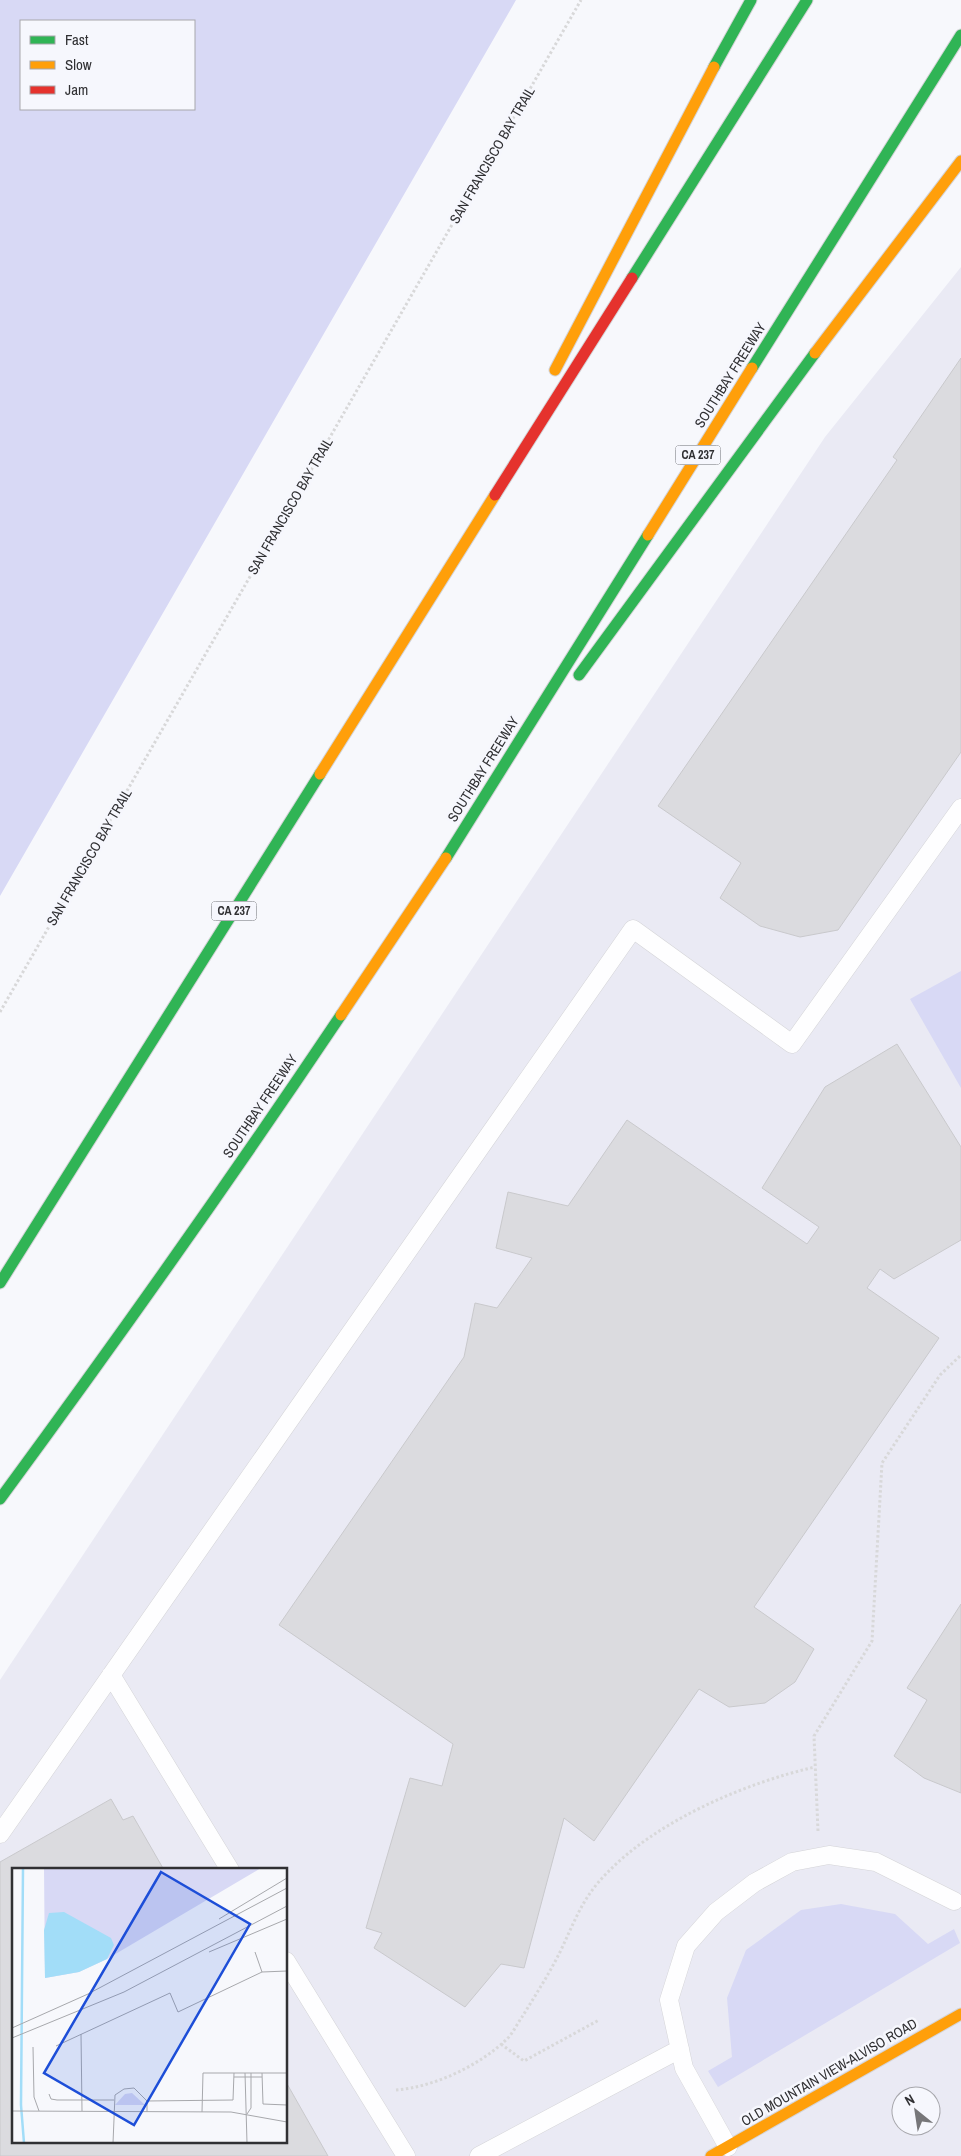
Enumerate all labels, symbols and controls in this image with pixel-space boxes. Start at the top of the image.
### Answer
legend [20,20,195,110]
text: Fast [65,29,89,50]
text: Slow [65,54,92,75]
text: Jam [65,79,88,100]
street label: SAN FRANCISCO BAY TRAIL [445,83,539,227]
street label: SOUTHBAY FREEWAY [690,319,770,431]
street label: SAN FRANCISCO BAY TRAIL [243,434,337,578]
road number: CA 237 [676,446,720,464]
street label: SOUTHBAY FREEWAY [443,713,523,825]
street label: SAN FRANCISCO BAY TRAIL [42,785,136,929]
road number: CA 237 [212,901,256,920]
street label: SOUTHBAY FREEWAY [219,1051,301,1161]
inset map [12,1868,288,2144]
street label: OLD MOUNTAIN VIEW-ALVISO ROAD [738,2015,920,2129]
north arrow [891,2086,941,2136]

